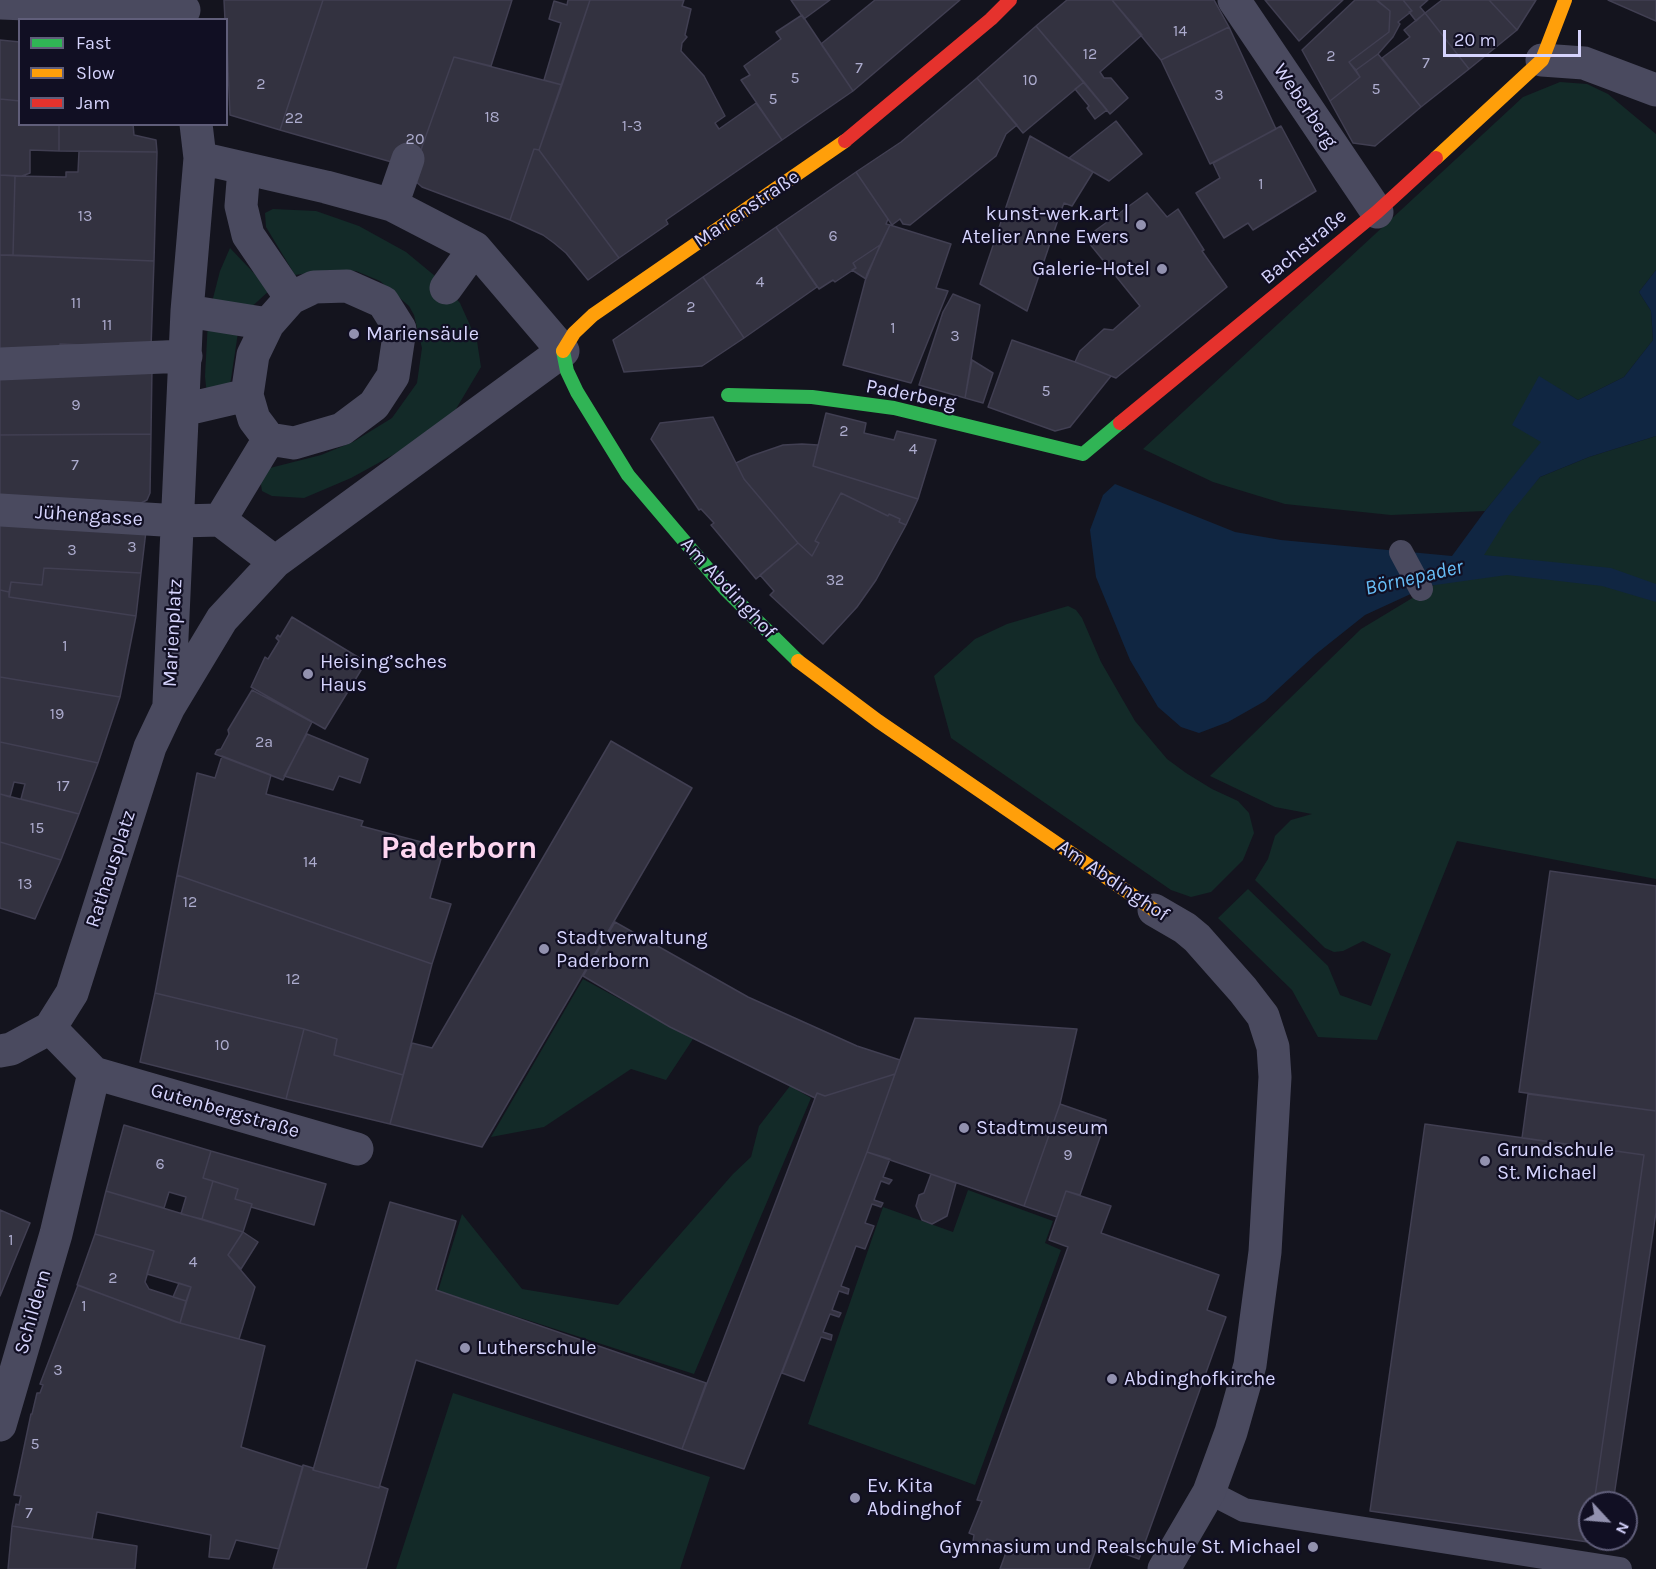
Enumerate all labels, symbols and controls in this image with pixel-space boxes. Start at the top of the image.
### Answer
legend [18,18,228,126]
scale bar [1446,18,1584,56]
house number: 14 [1173,21,1187,41]
text: 20 m [1454,29,1496,51]
text: Fast [76,32,111,54]
house number: 12 [1083,44,1097,64]
house number: 2 [1326,46,1336,66]
house number: 7 [1422,53,1430,73]
house number: 7 [855,58,863,78]
street label: Weberberg [1268,59,1342,153]
text: Slow [76,62,115,84]
house number: 5 [790,68,800,88]
house number: 10 [1023,70,1037,90]
house number: 2 [256,74,266,94]
house number: 5 [1371,79,1381,99]
house number: 3 [1214,85,1224,105]
house number: 5 [768,89,778,109]
text: Jam [76,92,110,114]
house number: 18 [484,107,500,127]
house number: 22 [285,108,303,128]
house number: 1-3 [622,116,642,136]
house number: 20 [406,129,424,149]
street label: Marienstraße [690,165,804,253]
house number: 1 [1258,174,1264,194]
place label: kunst-werk.art | Atelier Anne Ewers [962,202,1129,249]
street label: Bachstraße [1256,204,1352,290]
house number: 13 [78,206,92,226]
marker: kunst-werk.art | Atelier Anne Ewers [1134,218,1148,232]
house number: 6 [828,226,838,246]
place label: Galerie-Hotel [1032,257,1150,281]
marker: Galerie-Hotel [1155,262,1169,276]
house number: 4 [756,272,764,292]
house number: 11 [71,293,81,313]
house number: 2 [686,297,696,317]
house number: 11 [102,315,112,335]
house number: 1 [890,318,896,338]
place label: Mariensäule [366,322,479,346]
house number: 3 [950,326,960,346]
marker: Mariensäule [347,327,361,341]
street label: Paderberg [864,374,958,416]
house number: 5 [1041,381,1051,401]
house number: 9 [71,395,81,415]
house number: 2 [839,421,849,441]
house number: 4 [909,439,917,459]
house number: 7 [71,455,79,475]
street label: Jühengasse [34,500,144,532]
street label: Am Abdinghof [675,533,781,643]
house number: 3 [127,537,137,557]
house number: 3 [67,540,77,560]
water label: Börnepader [1362,554,1466,602]
house number: 32 [826,570,844,590]
street label: Marienplatz [158,578,188,688]
house number: 1 [62,636,68,656]
place label: Heising’sches Haus [320,650,447,697]
marker: Heising’sches Haus [301,667,315,681]
house number: 19 [50,704,64,724]
house number: 2a [255,732,273,752]
house number: 17 [57,776,69,796]
street label: Rathausplatz [81,807,141,931]
house number: 15 [30,818,44,838]
district label: Paderborn [381,830,537,868]
street label: Am Abdinghof [1053,835,1173,927]
house number: 14 [303,852,317,872]
house number: 13 [18,874,32,894]
house number: 12 [183,892,197,912]
place label: Stadtverwaltung Paderborn [556,926,708,973]
marker: Stadtverwaltung Paderborn [537,942,551,956]
house number: 12 [286,969,300,989]
house number: 10 [215,1035,229,1055]
street label: Gutenbergstraße [148,1078,302,1144]
place label: Stadtmuseum [976,1116,1108,1140]
marker: Stadtmuseum [957,1121,971,1135]
place label: Grundschule St. Michael [1497,1138,1614,1185]
house number: 9 [1063,1145,1073,1165]
house number: 6 [155,1154,165,1174]
marker: Grundschule St. Michael [1478,1154,1492,1168]
house number: 1 [8,1230,14,1250]
house number: 4 [189,1252,197,1272]
street label: Schildern [9,1267,57,1357]
house number: 2 [108,1268,118,1288]
house number: 1 [81,1296,87,1316]
place label: Lutherschule [477,1336,596,1360]
marker: Lutherschule [458,1341,472,1355]
house number: 3 [53,1360,63,1380]
place label: Abdinghofkirche [1124,1367,1275,1391]
marker: Abdinghofkirche [1105,1372,1119,1386]
house number: 5 [30,1434,40,1454]
place label: Ev. Kita Abdinghof [867,1474,961,1521]
marker: Ev. Kita Abdinghof [848,1491,862,1505]
north arrow [1578,1491,1638,1551]
house number: 7 [25,1503,33,1523]
text: N [1612,1519,1634,1538]
place label: Gymnasium und Realschule St. Michael [939,1535,1301,1559]
marker: Gymnasium und Realschule St. Michael [1306,1540,1320,1554]

